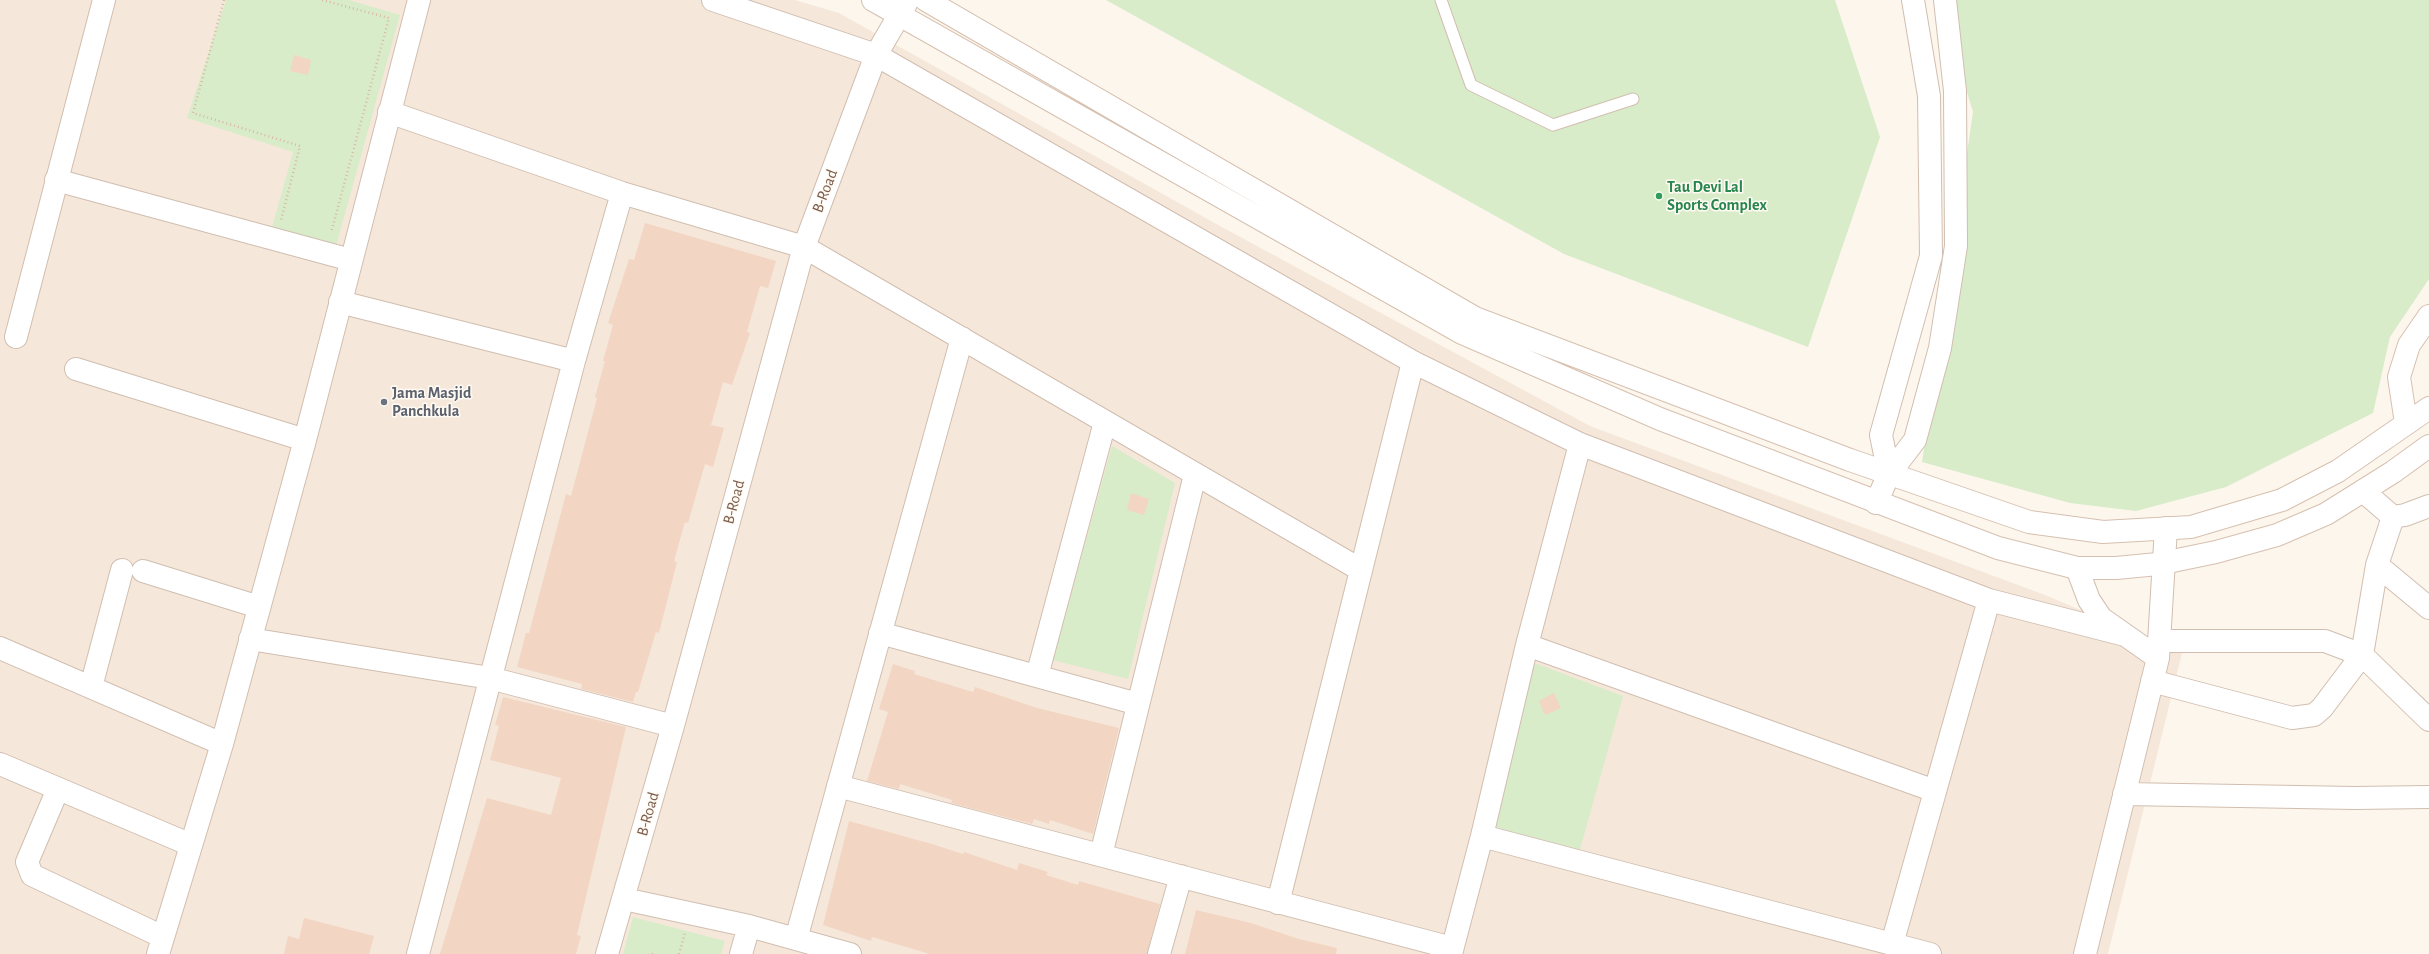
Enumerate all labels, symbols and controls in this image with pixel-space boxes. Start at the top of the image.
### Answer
street label: B-Road [808,167,842,215]
place label: Tau Devi Lal Sports Complex [1667,177,1767,215]
marker: Tau Devi Lal Sports Complex [1654,191,1664,201]
place label: Jama Masjid Panchkula [392,383,471,421]
marker: Jama Masjid Panchkula [379,397,389,407]
street label: B-Road [719,478,749,526]
street label: B-Road [633,790,663,838]

